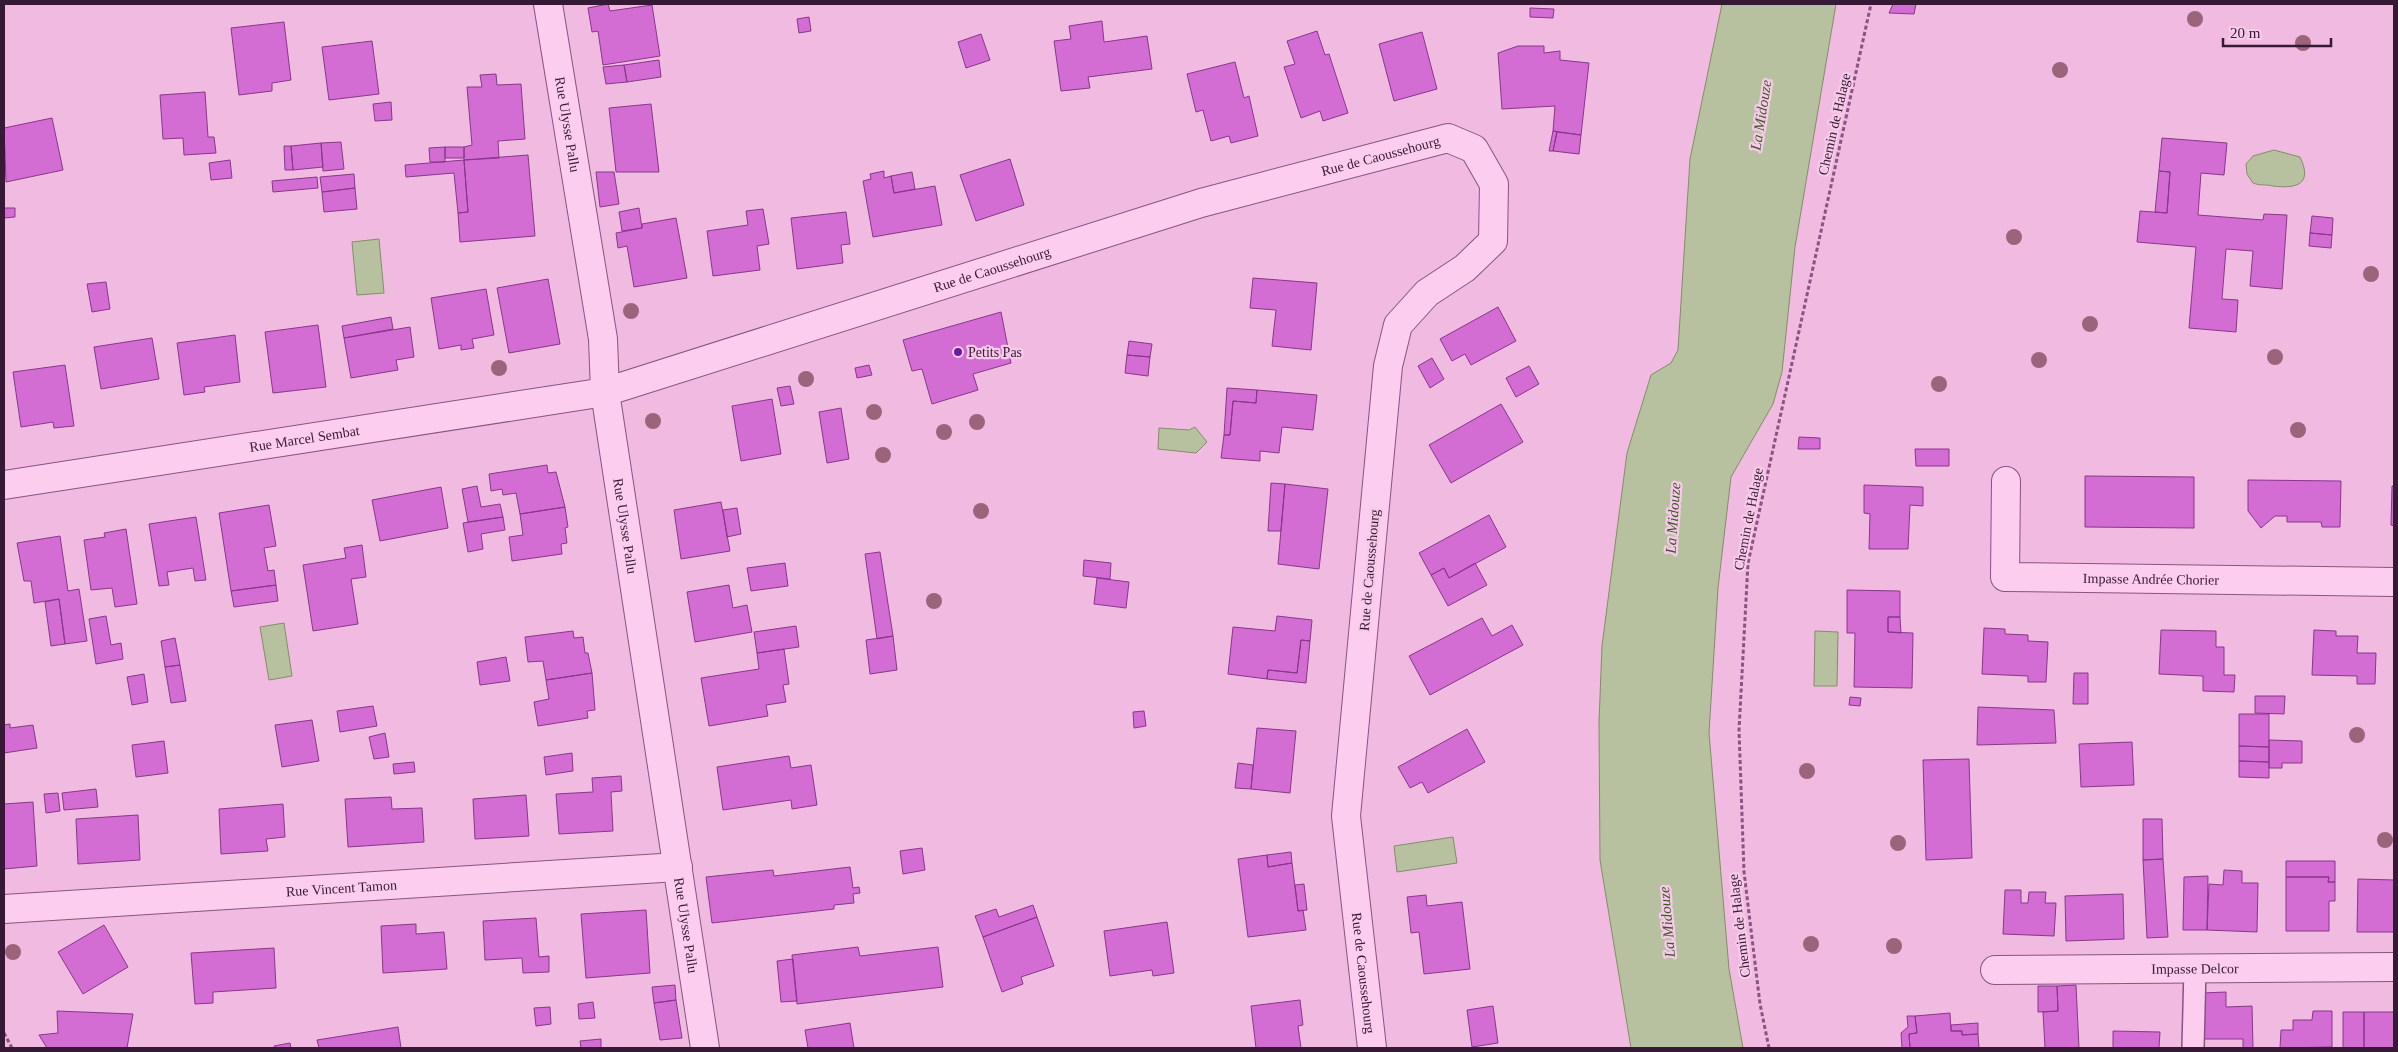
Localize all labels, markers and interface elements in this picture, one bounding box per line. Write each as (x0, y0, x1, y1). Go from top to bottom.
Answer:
scale bar (2223, 15, 2330, 47)
text: 20 m (2230, 25, 2261, 41)
street label: Chemin de Halage (1815, 72, 1854, 177)
street label: Rue Ulysse Pallu (552, 76, 582, 173)
water label: La Midouze (1747, 78, 1775, 152)
street label: Rue de Caoussehourg (1320, 133, 1441, 179)
street label: Rue de Caoussehourg (932, 244, 1052, 295)
place label: Petits Pas (968, 345, 1022, 360)
marker: Petits Pas (952, 346, 964, 358)
street label: Rue Marcel Sembat (248, 423, 361, 455)
street label: Chemin de Halage (1731, 467, 1766, 572)
street label: Rue Ulysse Pallu (610, 477, 640, 575)
water label: La Midouze (1662, 482, 1683, 555)
street label: Rue de Caoussehourg (1357, 509, 1382, 631)
street label: Impasse Andrée Chorier (2083, 571, 2219, 588)
street label: Chemin de Halage (1726, 873, 1753, 979)
street label: Rue Ulysse Pallu (671, 877, 700, 974)
street label: Rue Vincent Tamon (285, 878, 397, 899)
water label: La Midouze (1656, 885, 1678, 959)
street label: Rue de Caoussehourg (1349, 912, 1377, 1034)
street label: Impasse Delcor (2151, 961, 2239, 977)

